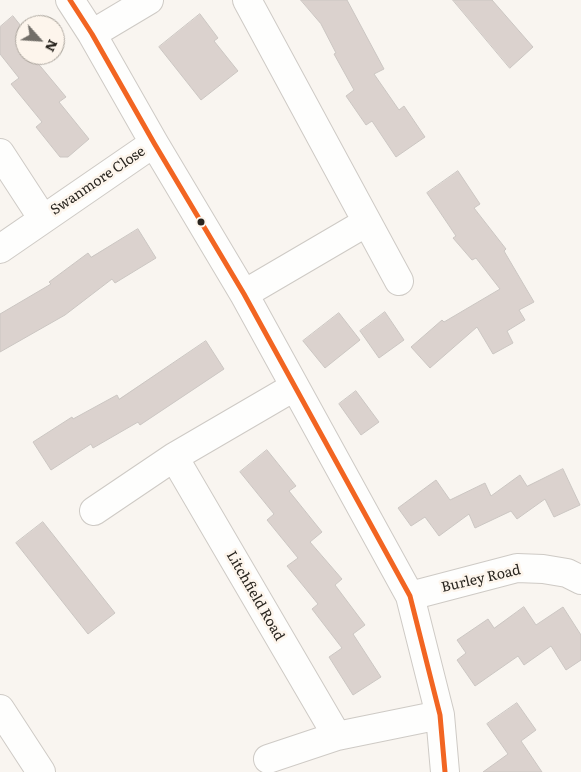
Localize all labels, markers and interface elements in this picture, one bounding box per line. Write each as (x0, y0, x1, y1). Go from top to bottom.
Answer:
north arrow (15, 15, 65, 65)
text: N (41, 36, 64, 56)
street label: Swanmore Close (47, 143, 149, 219)
unlabelled marker (196, 217, 206, 227)
street label: Litchfield Road (223, 548, 287, 644)
street label: Burley Road (440, 562, 522, 596)

